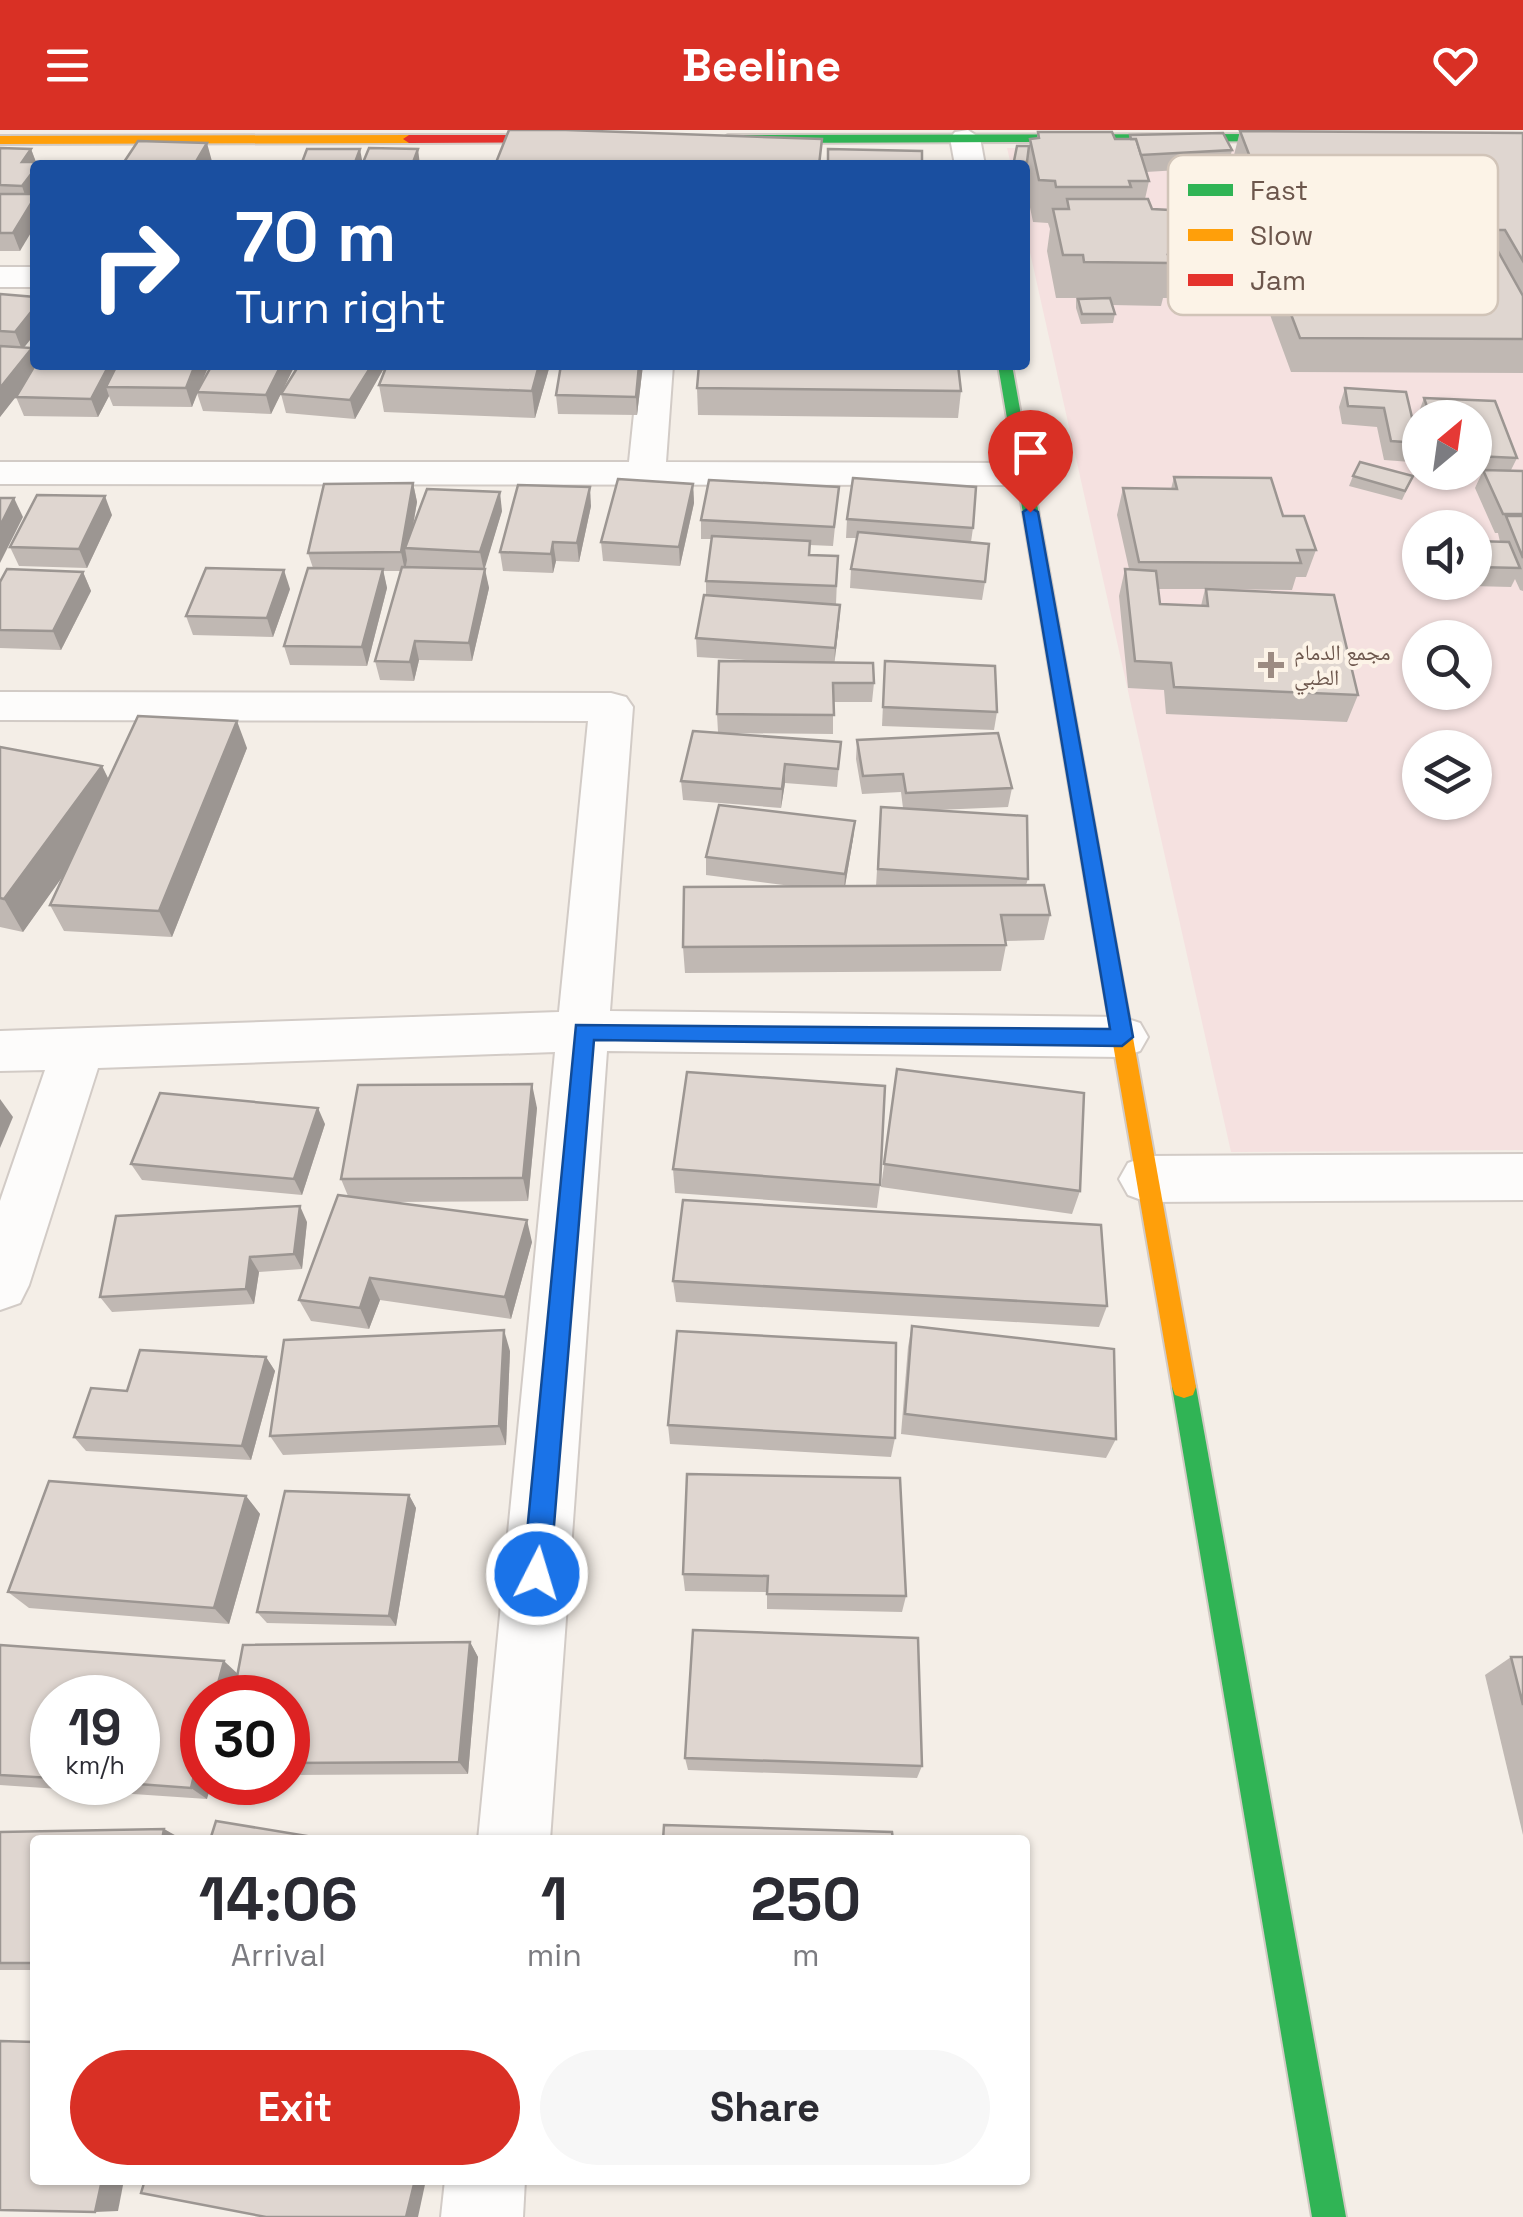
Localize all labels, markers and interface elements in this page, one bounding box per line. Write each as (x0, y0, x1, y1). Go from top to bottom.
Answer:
text: Beeline (682, 37, 841, 94)
icon: menu (40, 38, 95, 93)
icon: heart (1428, 38, 1483, 93)
legend (1168, 155, 1498, 315)
text: Fast (1250, 172, 1308, 208)
text: 70 m (235, 192, 396, 281)
icon: right (70, 200, 200, 330)
text: Slow (1250, 217, 1313, 253)
text: Jam (1250, 262, 1306, 298)
text: Turn right (235, 279, 446, 336)
north arrow (1402, 400, 1492, 490)
map controls (1402, 400, 1492, 820)
pin (988, 410, 1073, 513)
icon: arrive (1003, 425, 1058, 480)
button: sound (1402, 510, 1492, 600)
button: search (1402, 620, 1492, 710)
place label: مجمع الدمام الطبي (1294, 638, 1391, 695)
marker: مجمع الدمام الطبي (1258, 652, 1284, 678)
button: layers (1402, 730, 1492, 820)
position arrow (485, 1522, 589, 1626)
speed limit sign: 30 (180, 1675, 310, 1805)
text: 19 (68, 1696, 122, 1760)
text: km/h (65, 1749, 125, 1781)
text: 14:06 (199, 1861, 358, 1938)
text: 1 (541, 1861, 568, 1938)
text: 250 (751, 1861, 861, 1938)
text: Arrival (231, 1935, 326, 1975)
text: min (527, 1935, 582, 1975)
text: m (792, 1935, 820, 1975)
button: Exit (70, 2050, 520, 2165)
button: Share (540, 2050, 990, 2165)

